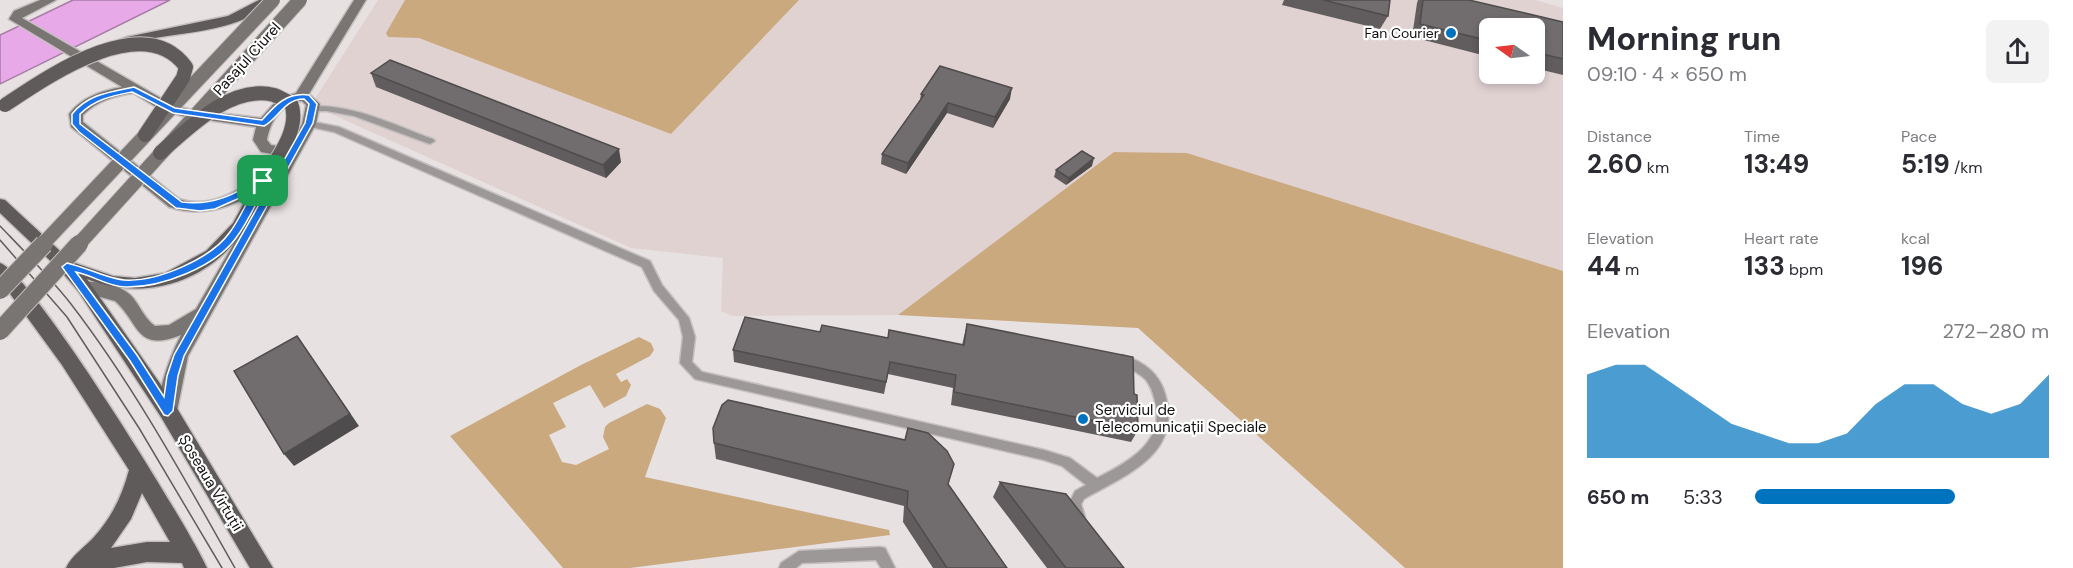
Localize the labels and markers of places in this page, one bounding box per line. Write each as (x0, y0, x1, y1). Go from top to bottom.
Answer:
place label: Fan Courier (1365, 24, 1439, 42)
marker: Fan Courier (1444, 26, 1458, 40)
pin (237, 155, 288, 206)
place label: Serviciul de Telecomunicații Speciale (1095, 400, 1267, 437)
marker: Serviciul de Telecomunicații Speciale (1076, 412, 1090, 426)

